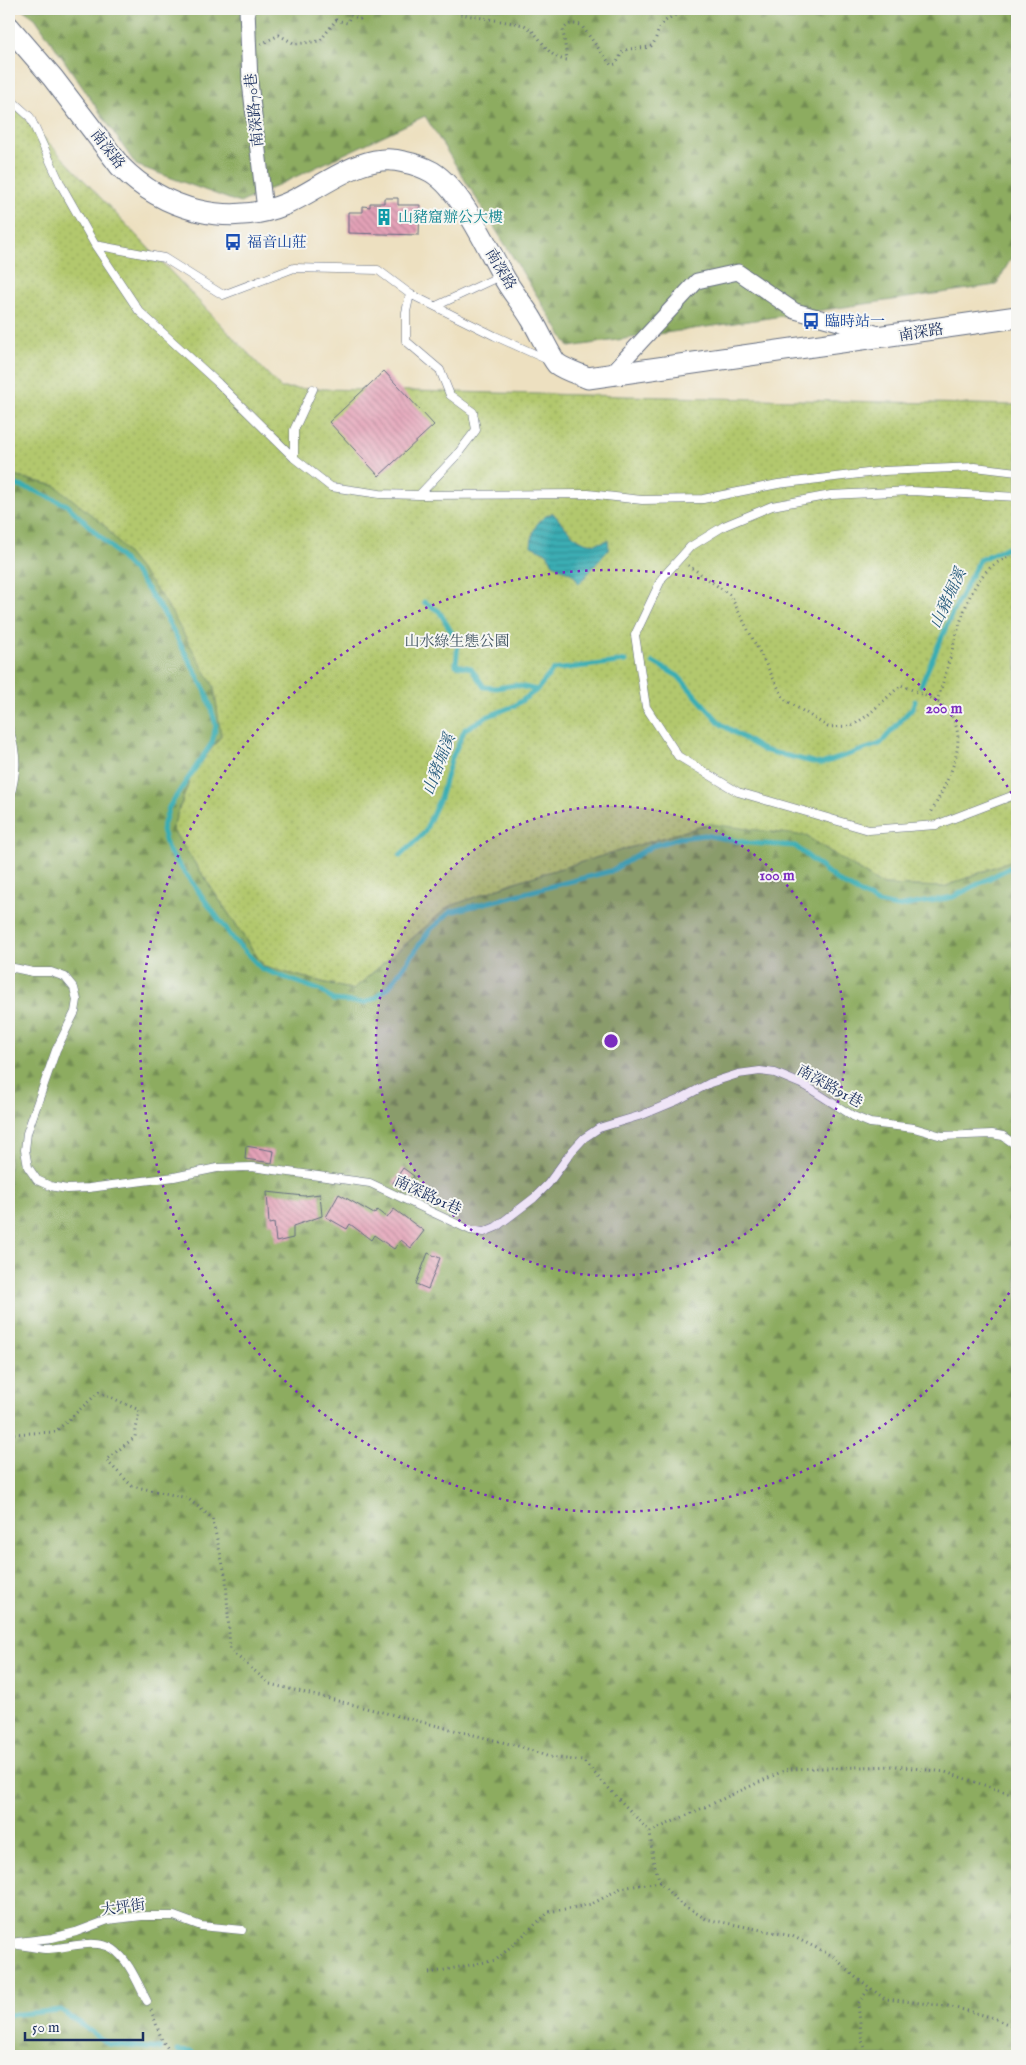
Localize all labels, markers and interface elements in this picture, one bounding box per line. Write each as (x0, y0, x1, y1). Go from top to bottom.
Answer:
street label: 南深路70巷 (241, 72, 268, 148)
street label: 南深路 (86, 126, 129, 173)
building icon: 山豬窟辦公大樓 (374, 207, 394, 227)
place label: 山豬窟辦公大樓 (398, 208, 503, 227)
bus stop icon: 福音山莊 (223, 232, 243, 252)
place label: 福音山莊 (247, 233, 307, 252)
street label: 南深路 (481, 245, 520, 293)
bus stop icon: 臨時站一 (801, 311, 821, 331)
place label: 臨時站一 (825, 312, 885, 331)
street label: 南深路 (897, 320, 945, 345)
water label: 山豬堀溪 (926, 564, 972, 632)
park label: 山水綠生態公園 (404, 632, 510, 651)
text: 200 m (926, 699, 963, 718)
water label: 山豬堀溪 (419, 729, 461, 798)
text: 100 m (759, 866, 795, 885)
centre of rings (602, 1032, 620, 1050)
street label: 南深路91巷 (794, 1061, 866, 1112)
street label: 南深路91巷 (391, 1172, 464, 1219)
street label: 大坪街 (99, 1895, 147, 1920)
scale bar (25, 2010, 142, 2042)
text: 50 m (32, 2018, 60, 2037)

